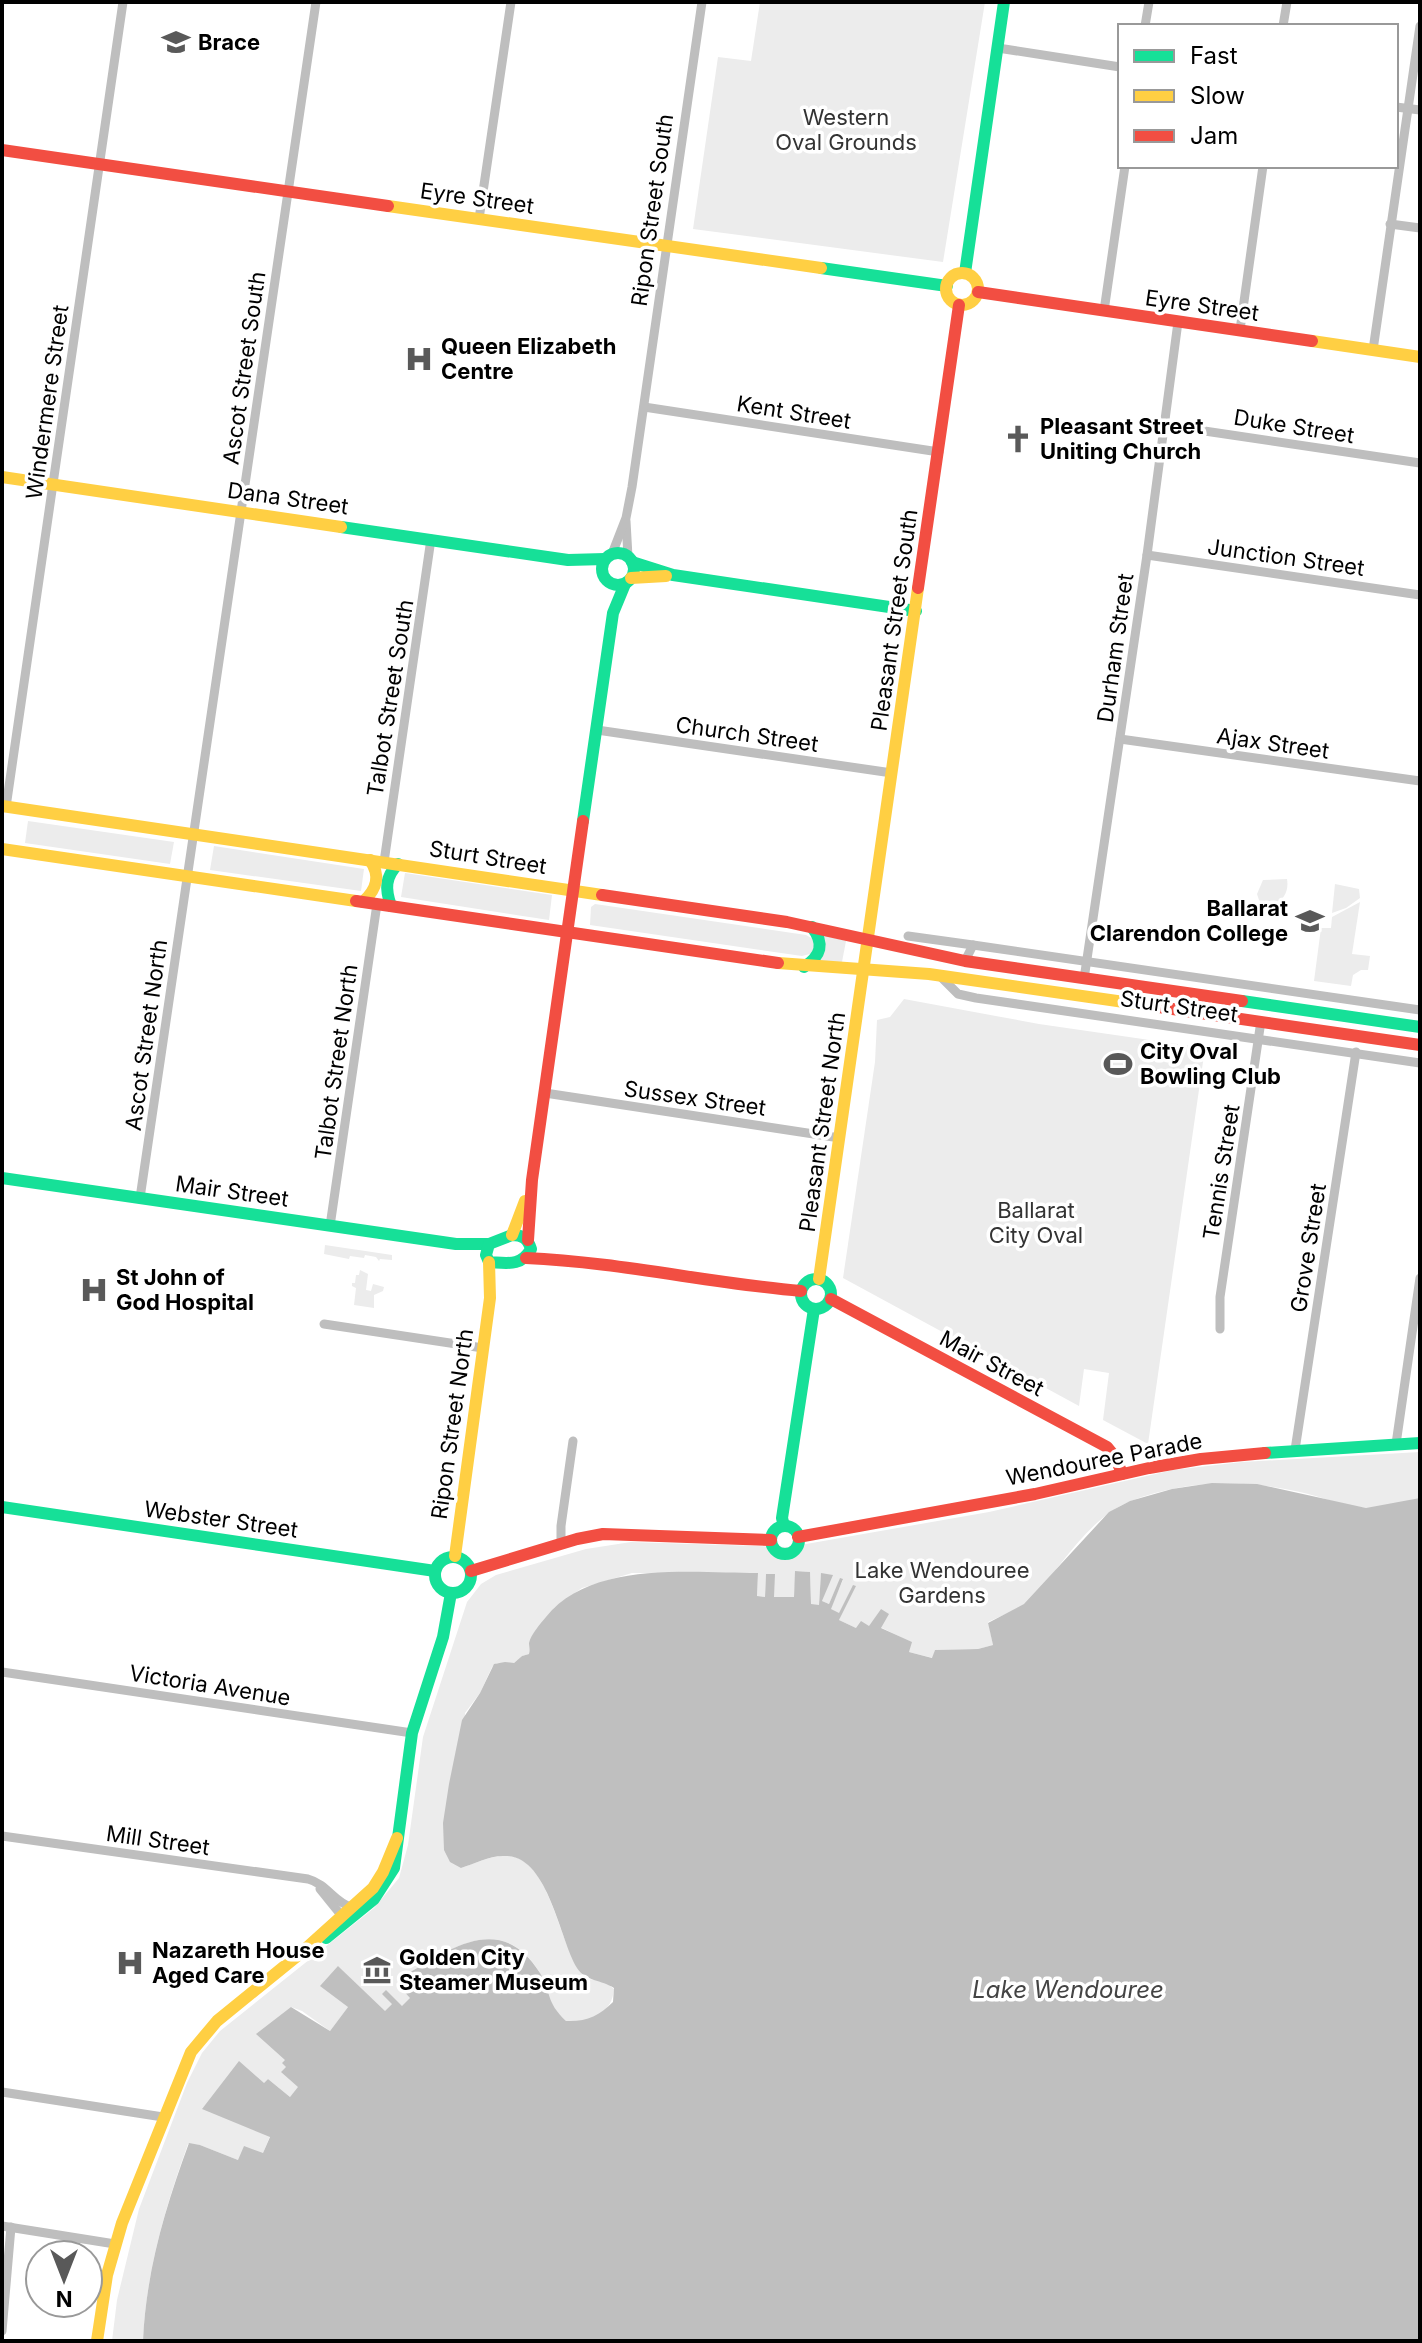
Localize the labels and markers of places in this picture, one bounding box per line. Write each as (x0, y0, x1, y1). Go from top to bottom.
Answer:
school or university icon: Brace (161, 27, 191, 57)
place label: Brace (198, 29, 260, 55)
place label: Queen Elizabeth Centre (441, 333, 616, 384)
hospital icon: Queen Elizabeth Centre (404, 344, 434, 374)
place label: Pleasant Street Uniting Church (1040, 413, 1204, 464)
church icon: Pleasant Street Uniting Church (1003, 424, 1033, 454)
place label: Ballarat Clarendon College (1090, 895, 1288, 946)
school or university icon: Ballarat Clarendon College (1295, 906, 1325, 936)
place label: City Oval Bowling Club (1140, 1038, 1281, 1089)
sports icon: City Oval Bowling Club (1103, 1049, 1133, 1079)
place label: St John of God Hospital (116, 1264, 254, 1315)
hospital icon: St John of God Hospital (79, 1275, 109, 1305)
place label: Nazareth House Aged Care (152, 1937, 325, 1988)
place label: Golden City Steamer Museum (399, 1944, 588, 1995)
hospital icon: Nazareth House Aged Care (115, 1948, 145, 1978)
museum icon: Golden City Steamer Museum (362, 1955, 392, 1985)

